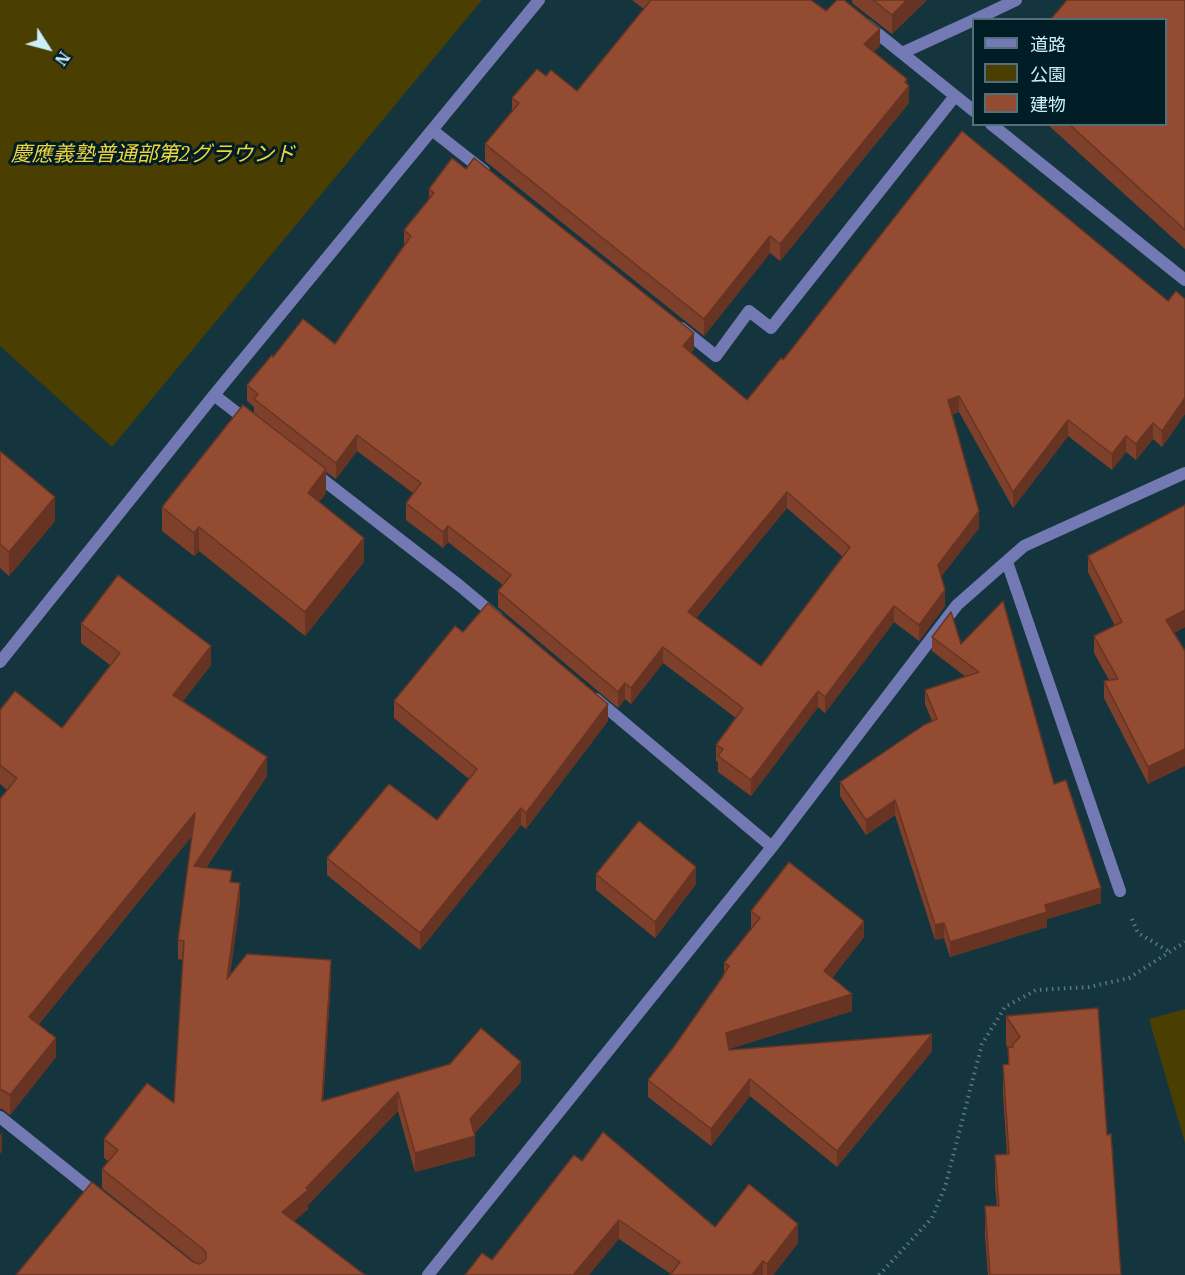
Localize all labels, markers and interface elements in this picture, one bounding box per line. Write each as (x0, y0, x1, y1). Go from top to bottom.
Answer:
north arrow (18, 18, 78, 78)
legend (972, 18, 1167, 126)
text: 道路 (1030, 33, 1066, 56)
text: N (51, 48, 74, 70)
text: 公園 (1030, 63, 1066, 86)
text: 建物 (1030, 93, 1066, 116)
park label: 慶應義塾普通部第2グラウンド (11, 142, 295, 168)

